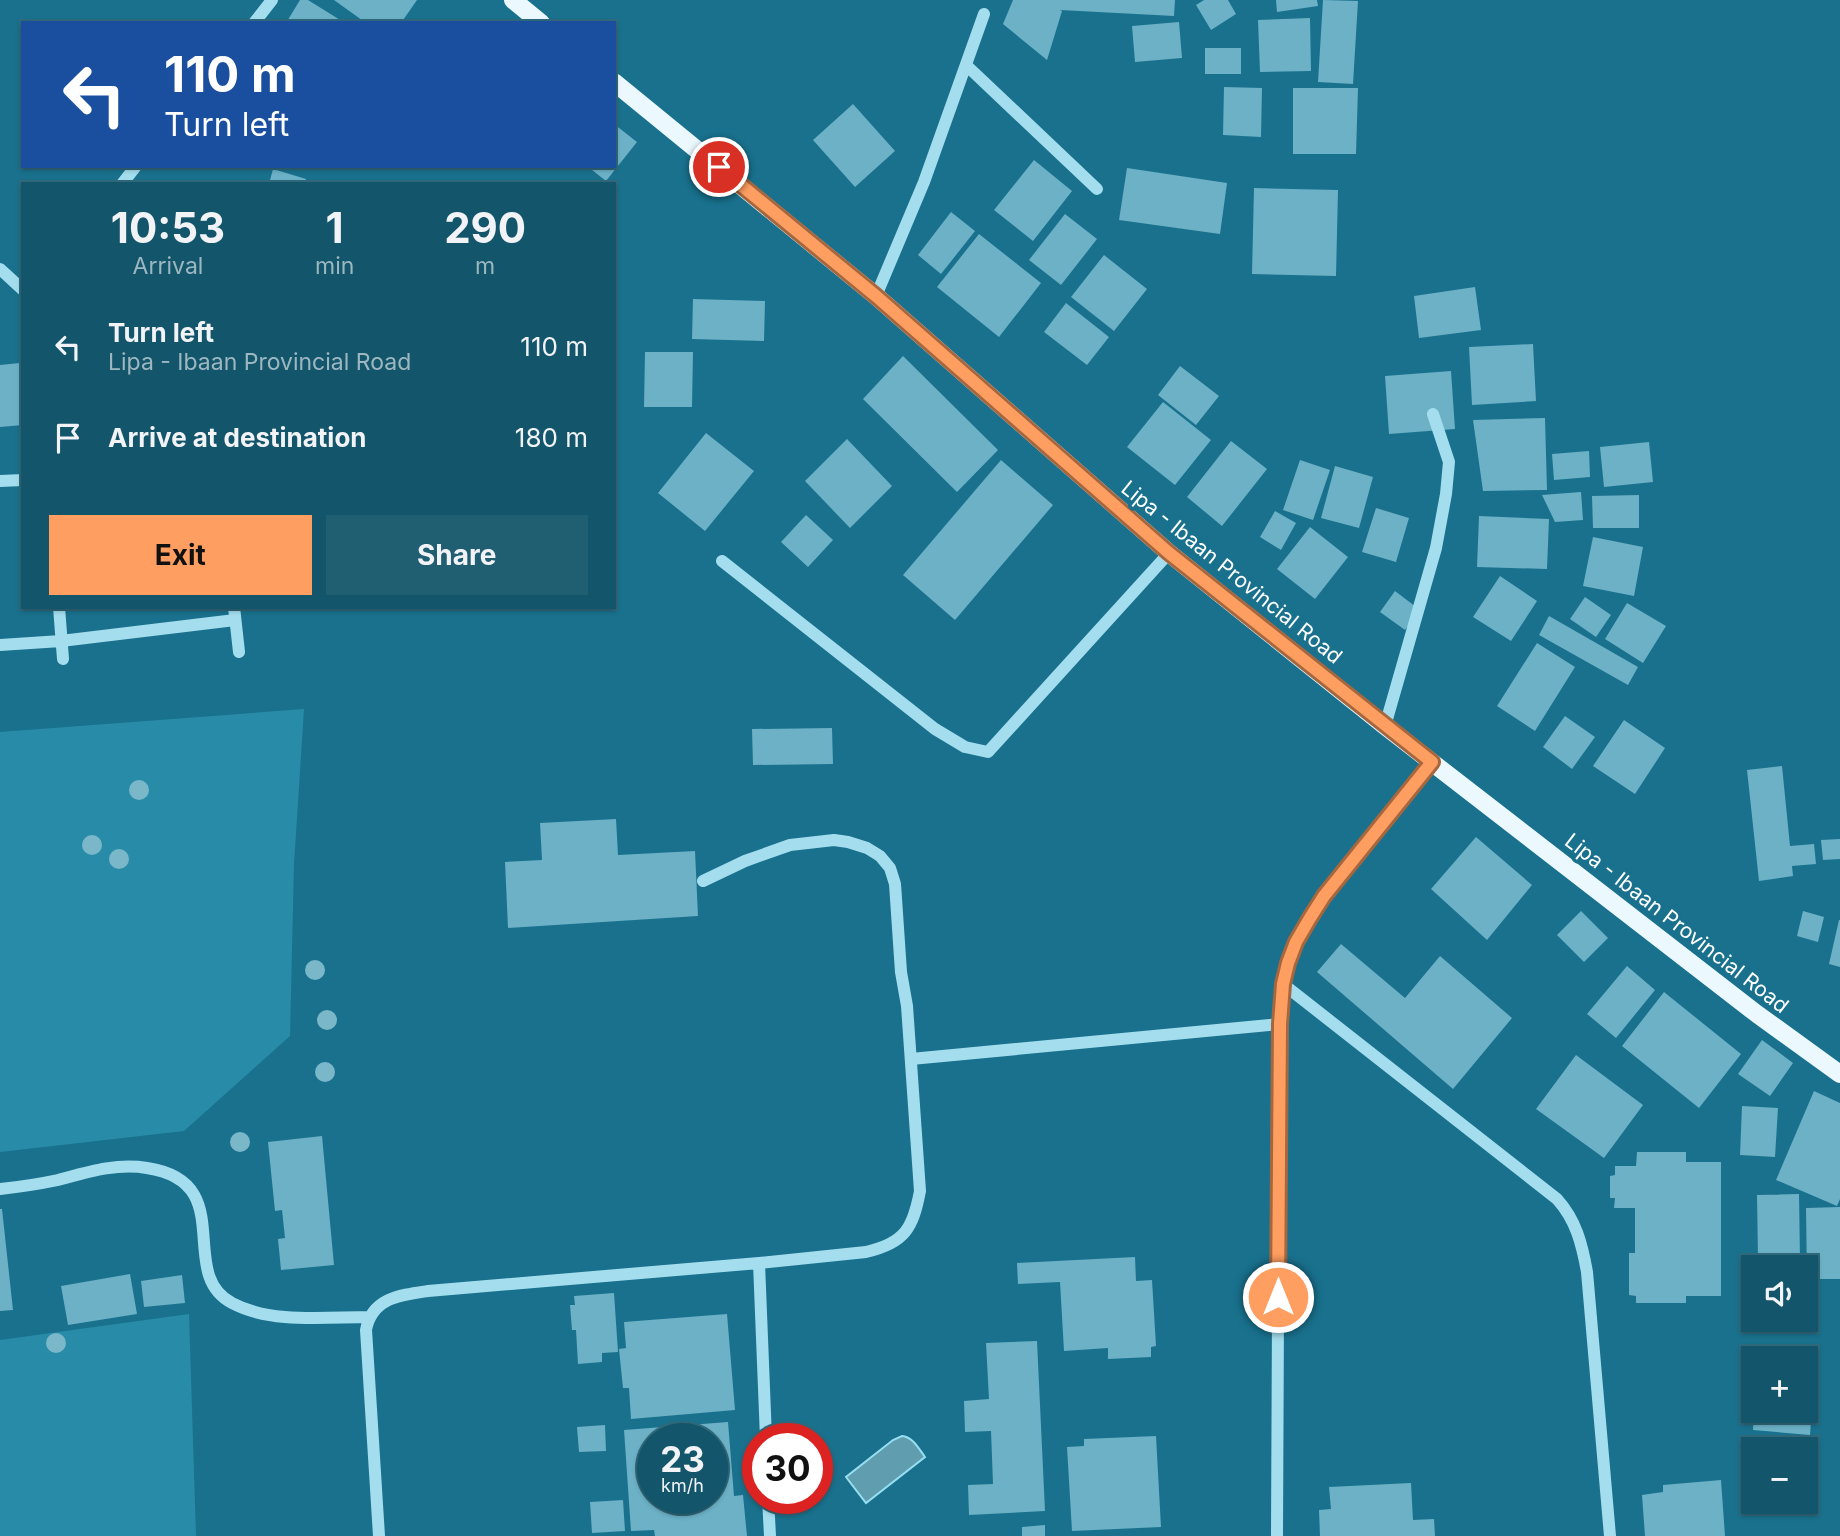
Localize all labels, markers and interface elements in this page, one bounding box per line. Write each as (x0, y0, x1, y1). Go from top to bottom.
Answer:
text: 110 m (164, 45, 296, 104)
icon: left (49, 49, 140, 140)
text: Turn left (164, 105, 289, 144)
pin (689, 137, 749, 197)
icon: arrive (700, 148, 738, 186)
text: 10:53 (111, 202, 225, 253)
text: 1 (326, 202, 344, 253)
text: 290 (444, 202, 526, 253)
text: Arrival (133, 252, 203, 280)
text: min (315, 252, 354, 280)
text: m (475, 252, 495, 280)
text: Turn left (108, 317, 214, 348)
icon: left (49, 328, 87, 366)
text: 110 m (520, 331, 588, 362)
text: Lipa - Ibaan Provincial Road (108, 348, 411, 376)
icon: arrive (49, 419, 87, 457)
text: Arrive at destination (108, 422, 367, 453)
text: 180 m (515, 422, 588, 453)
street label: Lipa - Ibaan Provincial Road (1117, 475, 1347, 669)
button: Exit (49, 515, 312, 595)
button: Share (326, 515, 588, 595)
street label: Lipa - Ibaan Provincial Road (1560, 828, 1794, 1018)
map controls (1741, 1255, 1818, 1514)
button: sound (1741, 1255, 1818, 1332)
position arrow (1241, 1260, 1315, 1334)
button: + (1741, 1346, 1818, 1423)
speed limit sign: 30 (742, 1423, 833, 1514)
button: − (1741, 1437, 1818, 1514)
text: 23 (660, 1438, 705, 1480)
text: km/h (661, 1475, 704, 1496)

